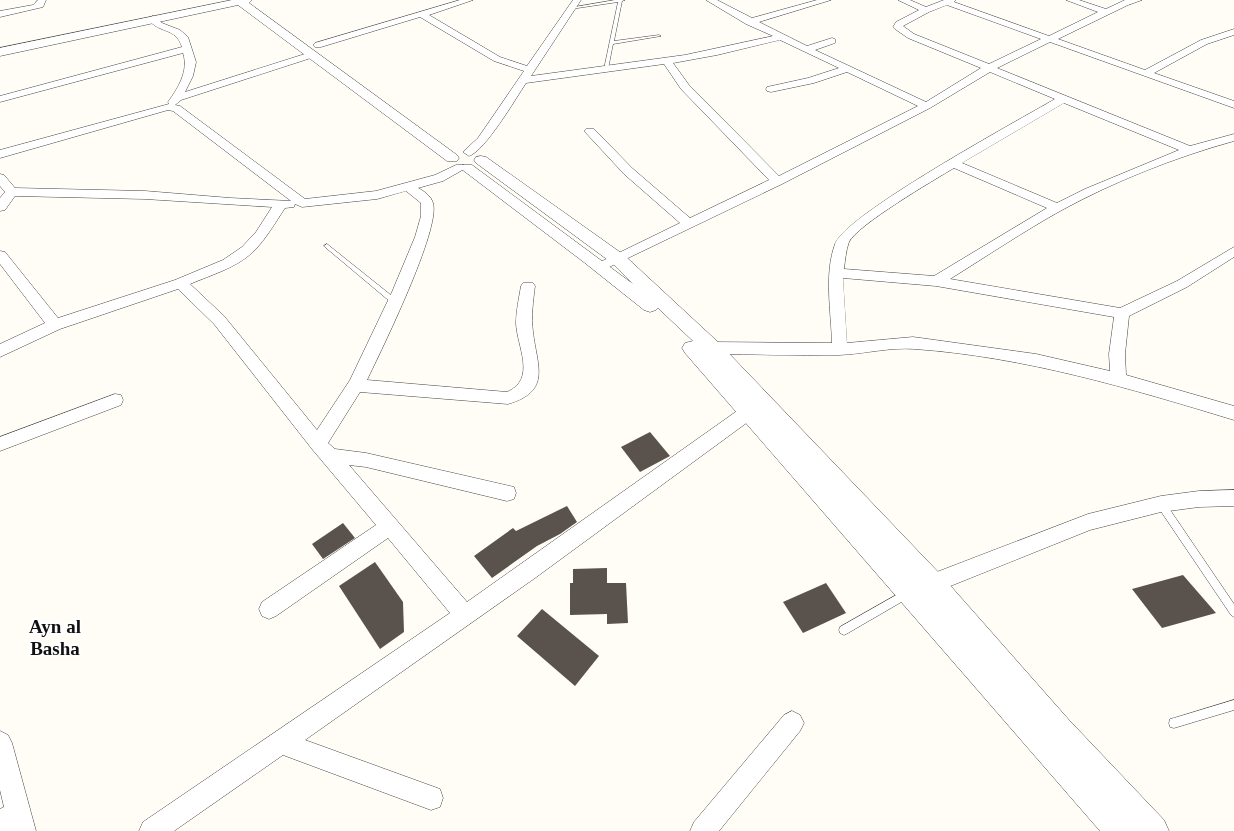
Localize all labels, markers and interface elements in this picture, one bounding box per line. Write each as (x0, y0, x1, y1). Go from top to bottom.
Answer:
district label: Ayn al Basha (29, 616, 81, 659)

